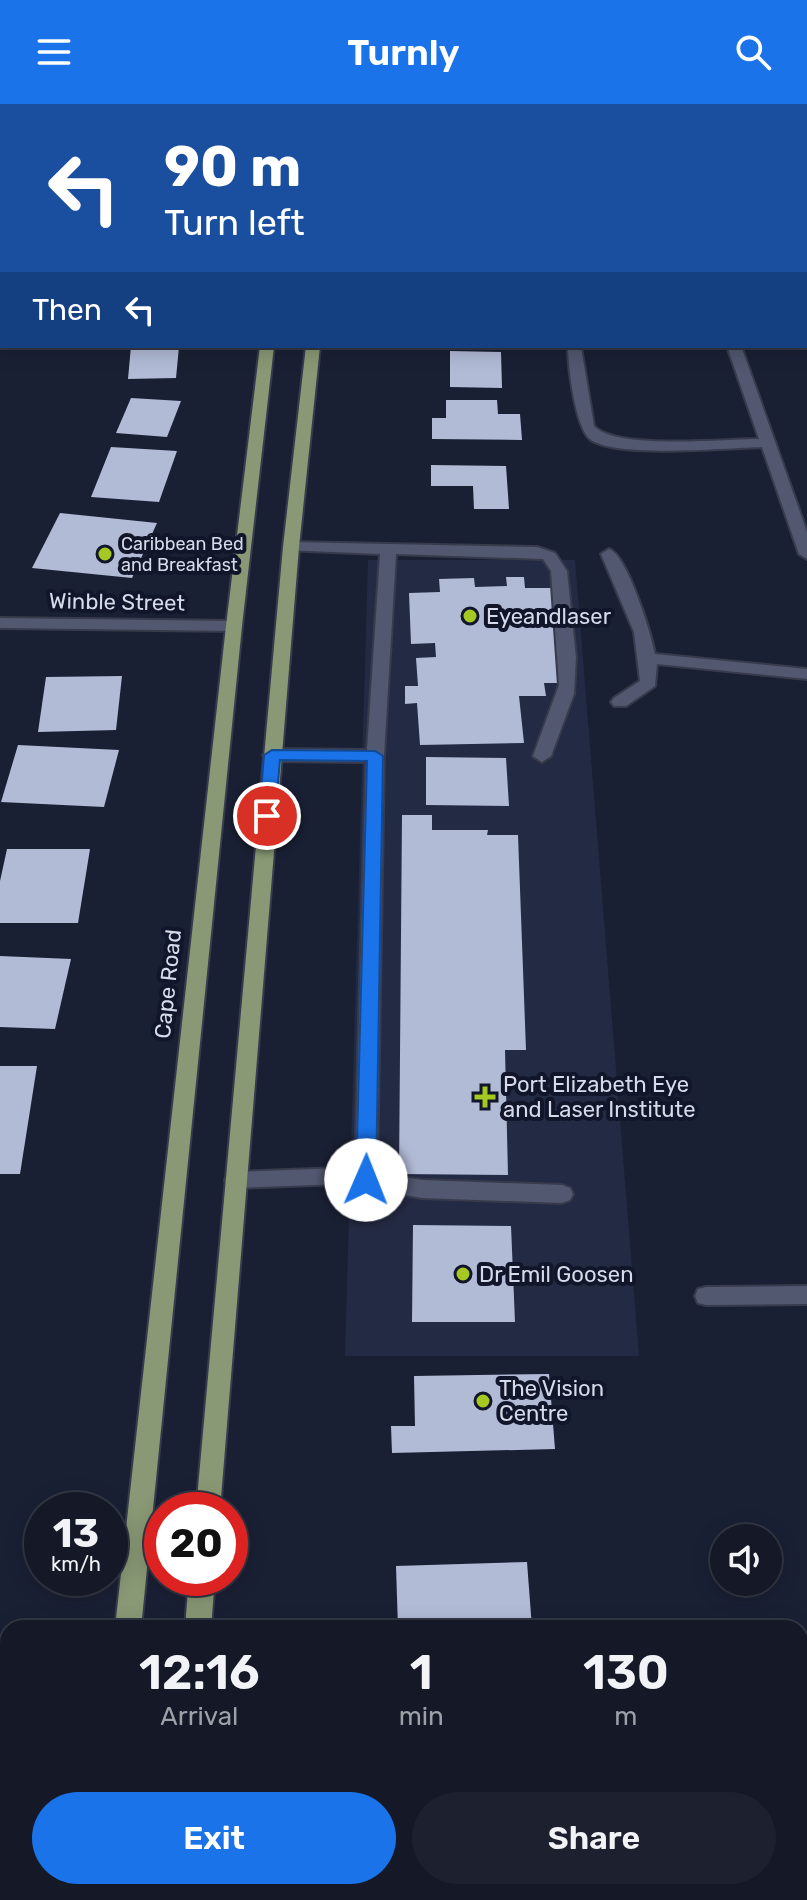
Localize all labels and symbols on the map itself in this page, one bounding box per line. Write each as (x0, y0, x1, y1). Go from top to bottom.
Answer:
place label: Caribbean Bed and Breakfast (121, 533, 244, 576)
marker: Caribbean Bed and Breakfast (96, 545, 114, 563)
street label: Winble Street (49, 587, 186, 617)
place label: Eyeandlaser (486, 603, 612, 630)
marker: Eyeandlaser (461, 607, 479, 625)
pin (233, 782, 301, 850)
street label: Cape Road (149, 928, 187, 1040)
place label: Port Elizabeth Eye and Laser Institute (503, 1071, 696, 1123)
marker: Port Elizabeth Eye and Laser Institute (474, 1086, 496, 1108)
position arrow (324, 1138, 408, 1222)
place label: Dr Emil Goosen (479, 1261, 633, 1288)
marker: Dr Emil Goosen (454, 1265, 472, 1283)
place label: The Vision Centre (499, 1375, 604, 1427)
marker: The Vision Centre (474, 1392, 492, 1410)
speed limit sign: 20 (144, 1492, 248, 1596)

